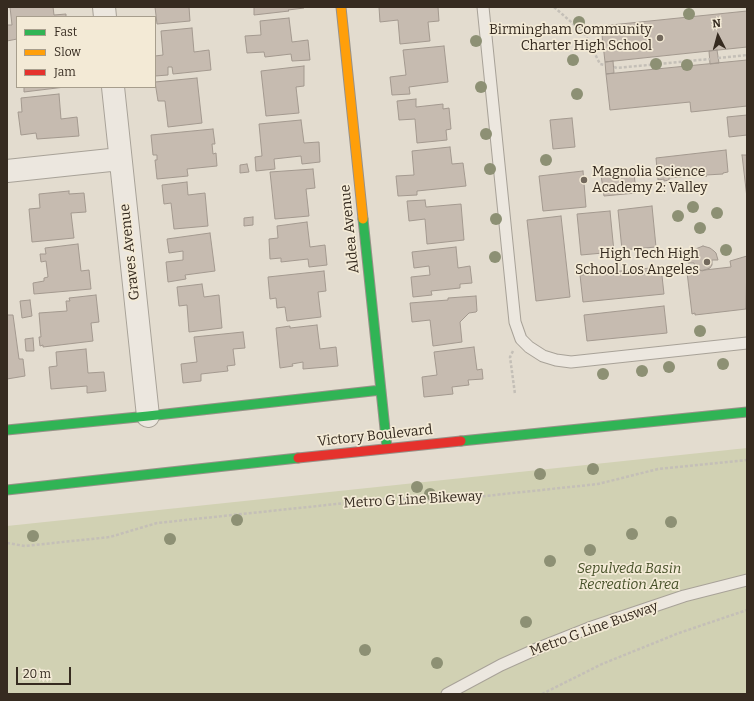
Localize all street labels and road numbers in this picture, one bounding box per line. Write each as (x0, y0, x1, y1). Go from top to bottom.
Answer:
street label: Aldea Avenue (337, 184, 363, 274)
street label: Graves Avenue (117, 203, 143, 301)
street label: Victory Boulevard (317, 422, 433, 450)
street label: Metro G Line Bikeway (343, 488, 483, 512)
street label: Metro G Line Busway (528, 598, 660, 660)

